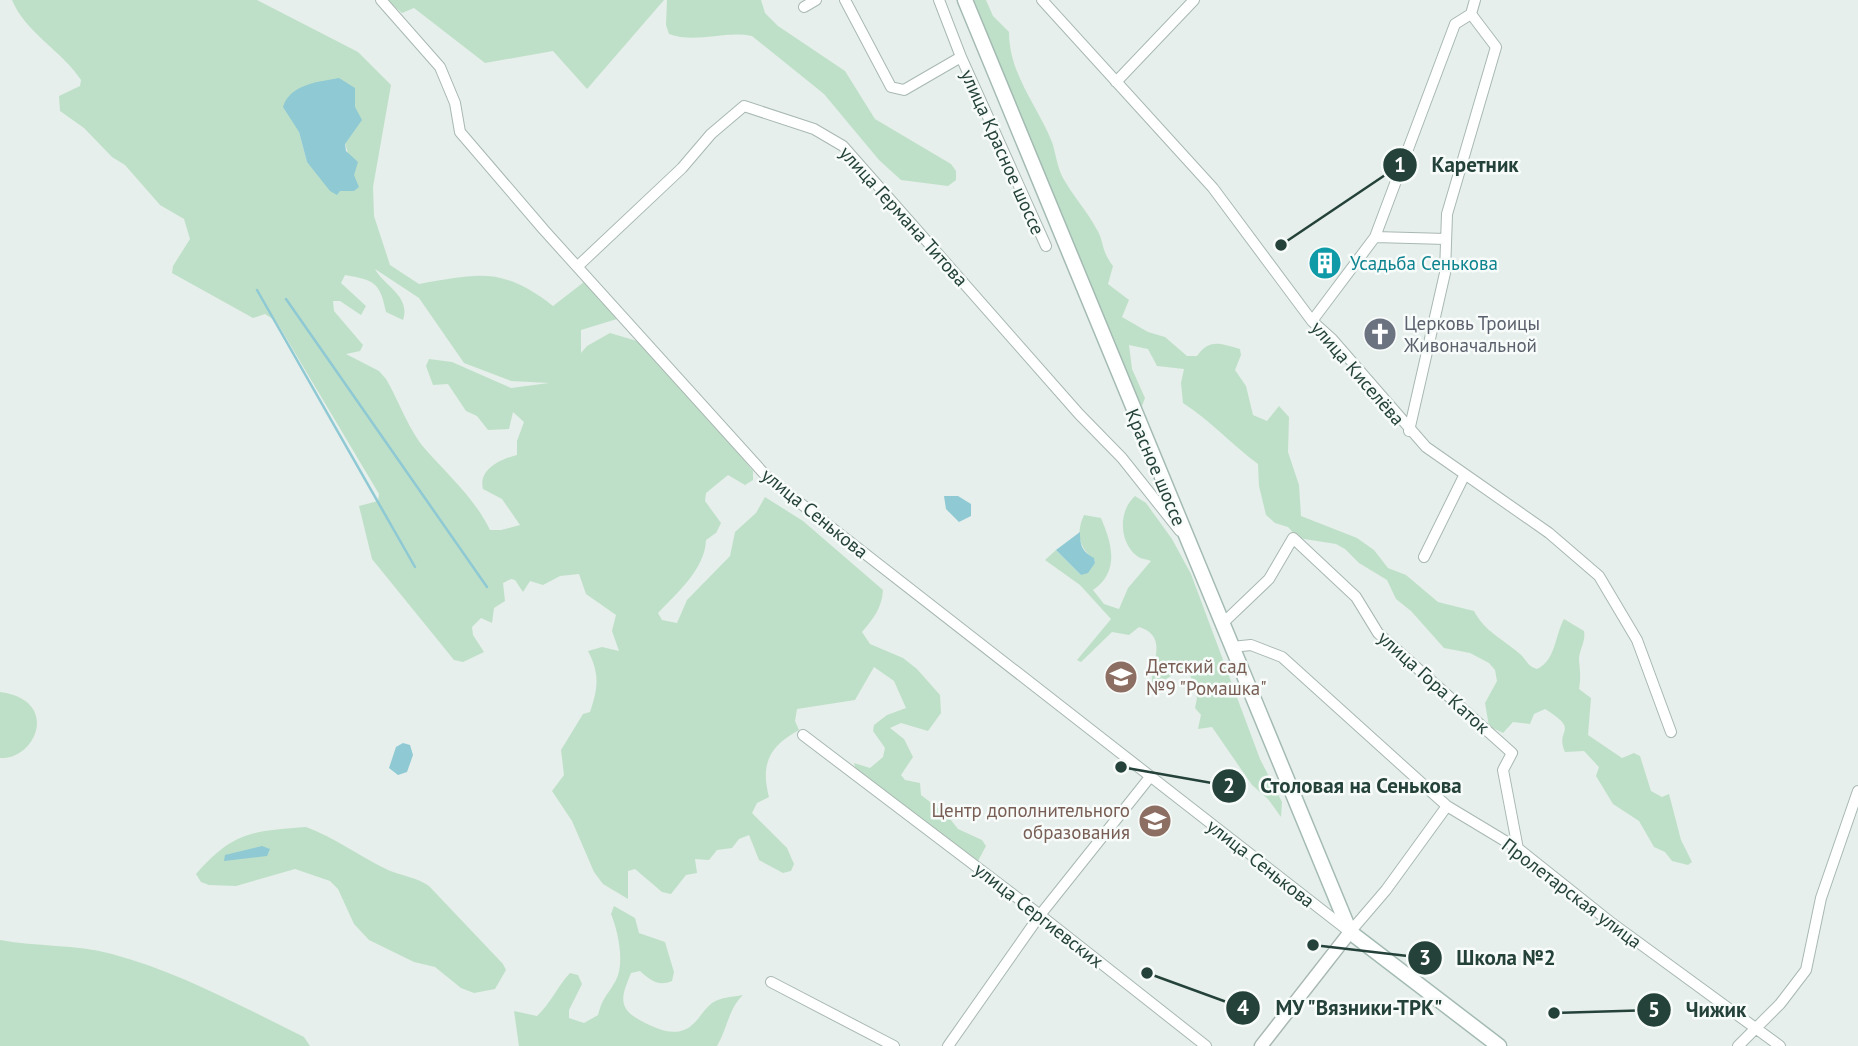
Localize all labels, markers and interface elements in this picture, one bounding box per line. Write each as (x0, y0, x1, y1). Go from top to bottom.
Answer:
street label: улица Красное шоссе (956, 66, 1050, 238)
street label: улица Германа Титова (835, 141, 973, 291)
callout: Каретник (1382, 144, 1532, 186)
text: 1 (1394, 151, 1406, 178)
text: Каретник (1431, 151, 1519, 178)
building icon: Усадьба Сенькова (1306, 244, 1344, 282)
place label: Усадьба Сенькова (1350, 251, 1498, 275)
place label: Церковь Троицы Живоначальной (1403, 311, 1540, 357)
church icon: Церковь Троицы Живоначальной (1361, 315, 1399, 353)
street label: улица Киселёва (1306, 316, 1410, 430)
street label: Красное шоссе (1121, 405, 1191, 529)
street label: улица Сенькова (757, 463, 873, 563)
street label: улица Гора Каток (1373, 625, 1495, 739)
place label: Детский сад №9 "Ромашка" (1146, 654, 1267, 700)
school or university icon: Детский сад №9 "Ромашка" (1102, 658, 1140, 696)
callout: Столовая на Сенькова (1212, 765, 1476, 807)
text: 2 (1223, 772, 1235, 799)
text: Столовая на Сенькова (1260, 772, 1462, 799)
place label: Центр дополнительного образования (931, 798, 1130, 844)
school or university icon: Центр дополнительного образования (1136, 802, 1174, 840)
street label: улица Сенькова (1202, 813, 1320, 913)
street label: Пролетарская улица (1497, 833, 1647, 953)
street label: улица Сергиевских (969, 857, 1109, 973)
callout: Школа №2 (1408, 937, 1570, 979)
text: 3 (1419, 944, 1431, 971)
text: Школа №2 (1456, 944, 1556, 971)
callout: МУ "Вязники-ТРК" (1225, 987, 1458, 1029)
callout: Чижик (1637, 989, 1760, 1031)
text: 4 (1237, 994, 1249, 1021)
text: МУ "Вязники-ТРК" (1276, 994, 1442, 1021)
text: 5 (1648, 996, 1660, 1023)
text: Чижик (1686, 996, 1747, 1023)

